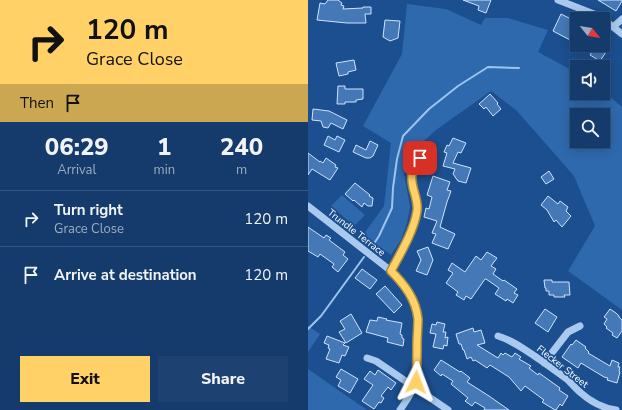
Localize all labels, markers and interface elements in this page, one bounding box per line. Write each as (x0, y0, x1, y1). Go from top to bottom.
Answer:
text: 120 m (86, 11, 169, 49)
north arrow (570, 12, 610, 52)
map controls (570, 12, 610, 148)
icon: right (20, 16, 72, 68)
text: Grace Close (86, 47, 183, 71)
button: sound (570, 60, 610, 100)
icon: arrive (62, 92, 84, 114)
text: Then (20, 93, 54, 113)
button: search (570, 108, 610, 148)
text: 06:29 (45, 131, 109, 163)
text: 1 (157, 131, 172, 163)
text: 240 (220, 131, 263, 163)
pin (403, 141, 437, 175)
icon: arrive (409, 147, 431, 169)
text: Arrival (57, 161, 96, 179)
text: min (154, 161, 175, 179)
text: m (236, 161, 247, 179)
text: Turn right (54, 200, 123, 220)
street label: Trundle Terrace (325, 206, 388, 260)
icon: right (20, 208, 42, 230)
text: 120 m (244, 209, 288, 229)
text: Grace Close (54, 220, 124, 238)
icon: arrive (20, 264, 42, 286)
text: Arrive at destination (54, 265, 197, 285)
text: 120 m (244, 265, 288, 285)
street label: Flecker Street (534, 342, 592, 392)
button: Exit (20, 356, 150, 402)
button: Share (158, 356, 288, 402)
position arrow (395, 361, 437, 403)

